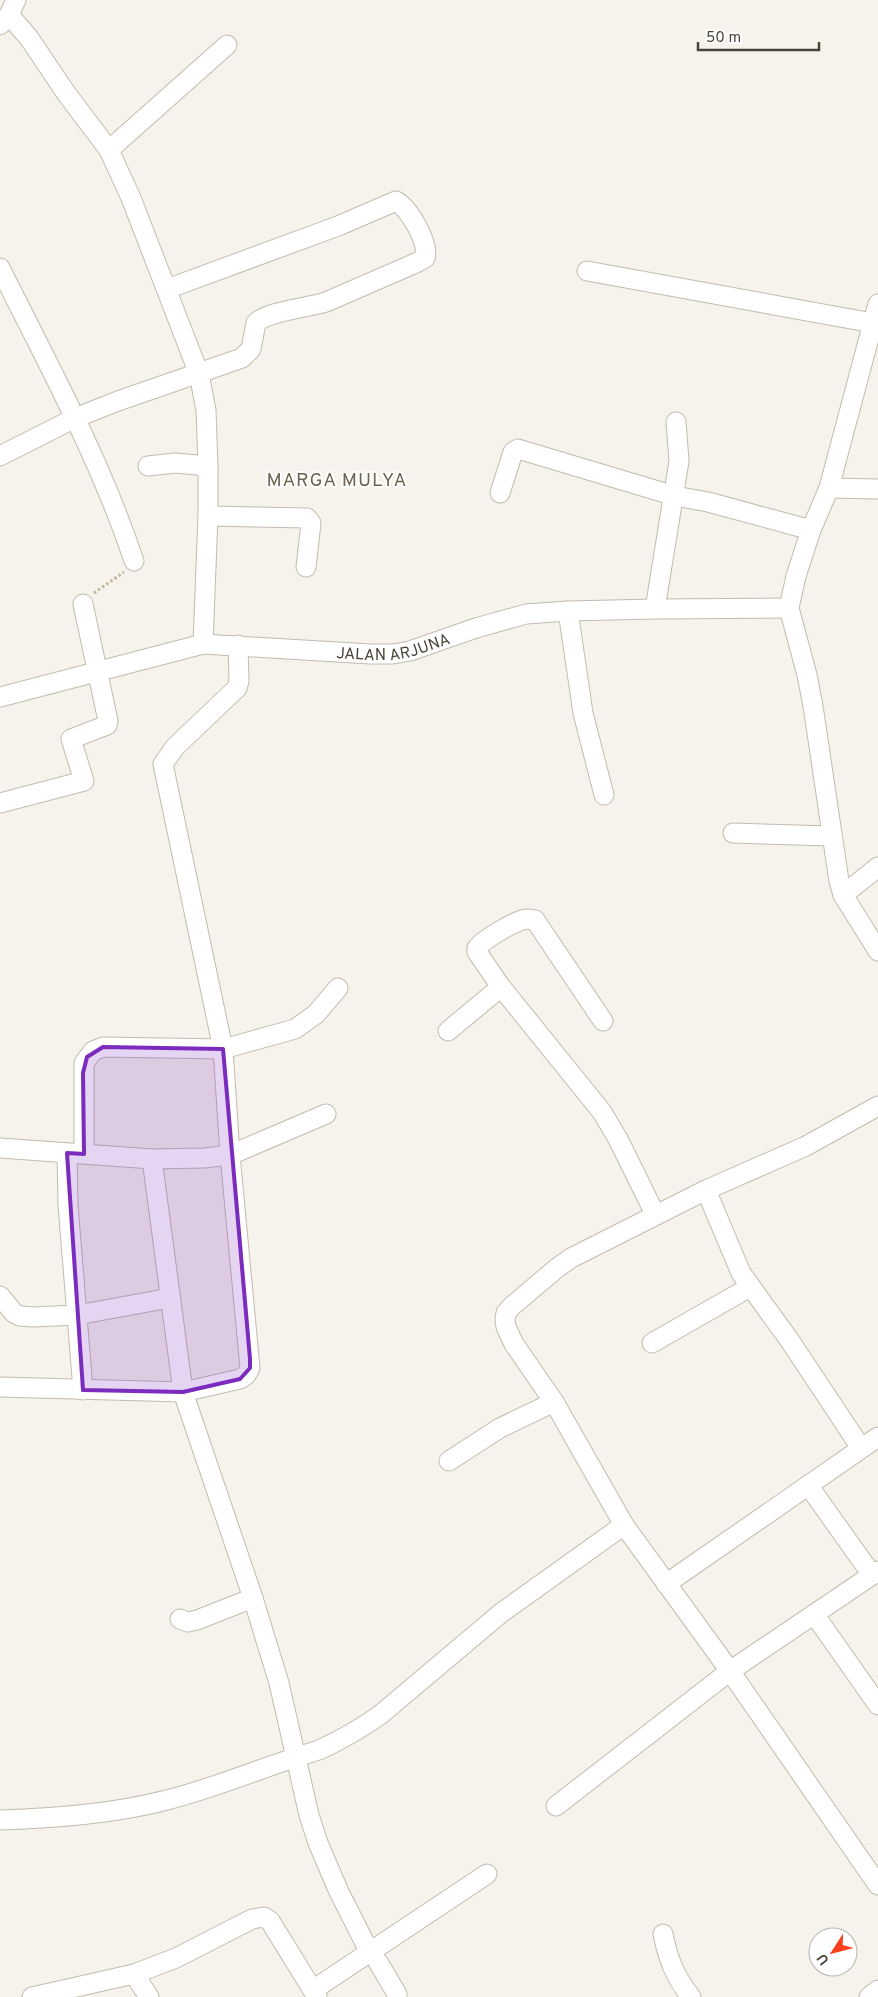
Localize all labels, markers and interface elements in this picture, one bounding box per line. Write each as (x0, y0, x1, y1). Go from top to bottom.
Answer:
scale bar (698, 20, 819, 52)
text: 50 m (706, 29, 741, 48)
district label: MARGA MULYA (267, 469, 407, 493)
street label: JALAN ARJUNA (336, 630, 453, 666)
north arrow (808, 1927, 858, 1977)
text: U (814, 1950, 834, 1968)

